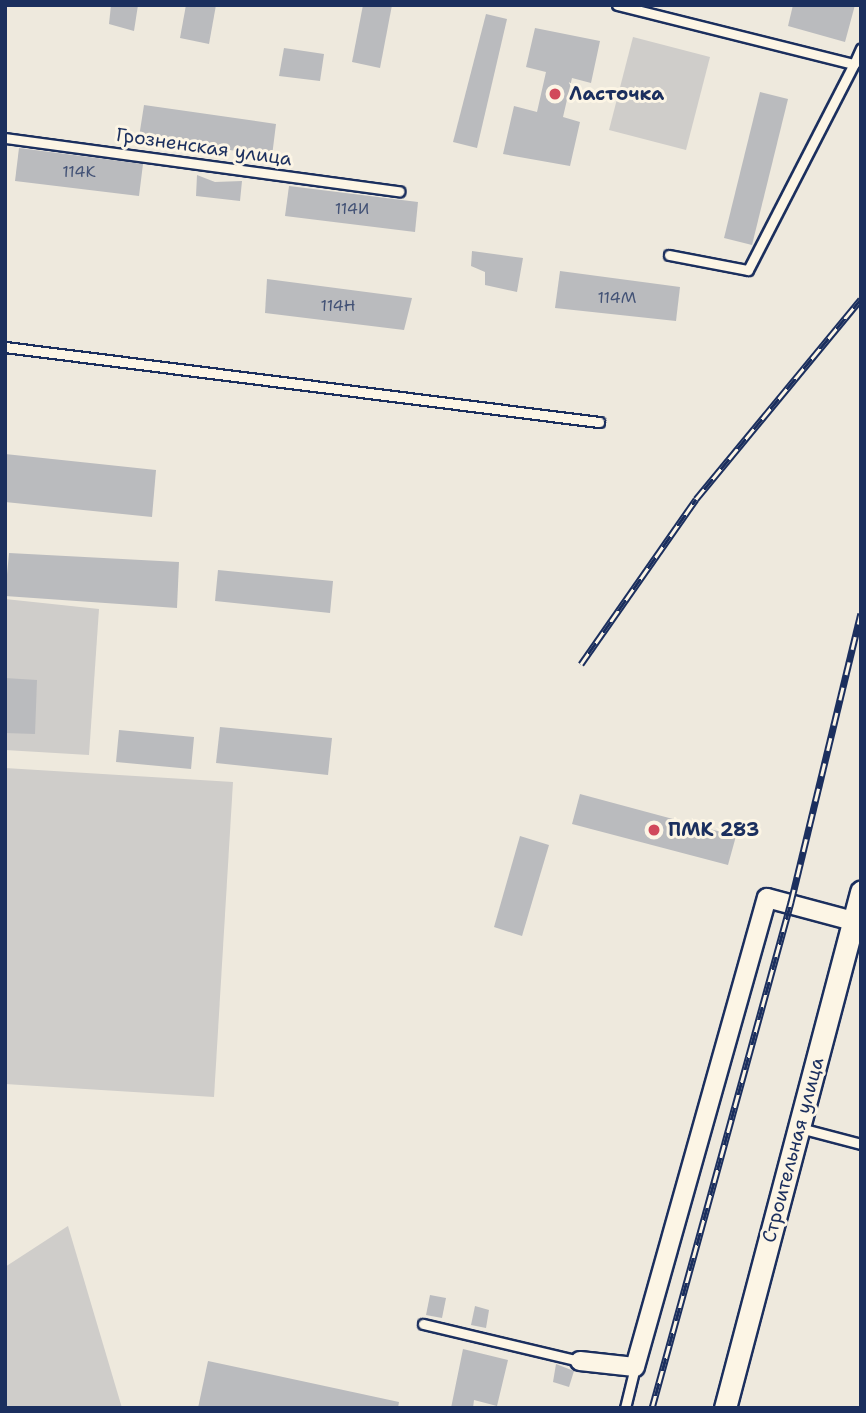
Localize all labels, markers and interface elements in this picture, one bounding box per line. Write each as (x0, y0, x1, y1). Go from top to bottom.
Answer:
place label: Ласточка (569, 83, 664, 105)
marker: Ласточка (547, 86, 563, 102)
street label: Грозненская улица (115, 123, 293, 171)
house number: 114К (62, 162, 96, 182)
house number: 114И (335, 199, 369, 219)
house number: 114М (597, 288, 637, 308)
house number: 114Н (320, 296, 356, 316)
place label: ПМК 283 (668, 819, 759, 841)
marker: ПМК 283 (646, 822, 662, 838)
street label: Строительная улица (757, 1055, 829, 1245)

